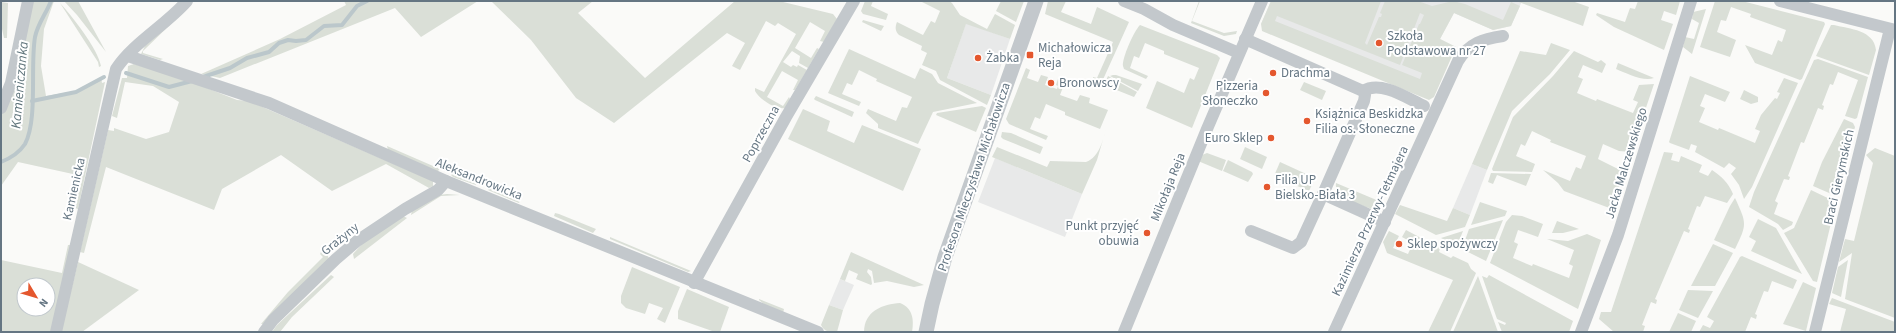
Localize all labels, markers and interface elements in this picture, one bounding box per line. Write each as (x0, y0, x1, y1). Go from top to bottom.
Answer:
place label: Szkoła Podstawowa nr 27 (1387, 27, 1486, 60)
marker: Szkoła Podstawowa nr 27 (1374, 38, 1384, 48)
place label: Michałowicza Reja (1038, 39, 1111, 72)
water label: Kamieniczanka (6, 40, 34, 129)
place label: Żabka (986, 49, 1019, 67)
marker: Michałowicza Reja (1025, 50, 1035, 60)
marker: Żabka (973, 53, 983, 63)
place label: Drachma (1281, 64, 1330, 82)
marker: Drachma (1268, 68, 1278, 78)
place label: Bronowscy (1059, 74, 1119, 92)
place label: Pizzeria Słoneczko (1202, 77, 1258, 110)
marker: Bronowscy (1046, 78, 1056, 88)
street label: Profesora Mieczysława Michałowicza (933, 80, 1015, 274)
marker: Pizzeria Słoneczko (1261, 88, 1271, 98)
street label: Poprzeczna (738, 102, 784, 166)
place label: Książnica Beskidzka Filia os. Słoneczne (1315, 105, 1423, 138)
street label: Jacka Malczewskiego (1601, 105, 1651, 221)
marker: Książnica Beskidzka Filia os. Słoneczne (1302, 116, 1312, 126)
street label: Braci Gierymskich (1819, 127, 1859, 227)
place label: Euro Sklep (1205, 129, 1263, 147)
marker: Euro Sklep (1266, 133, 1276, 143)
street label: Kazimierza Przerwy-Tetmajera (1327, 143, 1413, 299)
street label: Mikołaja Reja (1146, 150, 1190, 224)
street label: Aleksandrowicka (433, 153, 525, 205)
street label: Kamienicka (58, 156, 90, 222)
place label: Filia UP Bielsko-Biała 3 (1275, 171, 1355, 204)
marker: Filia UP Bielsko-Biała 3 (1262, 182, 1272, 192)
place label: Punkt przyjęć obuwia (1066, 217, 1139, 250)
street label: Grażyny (317, 218, 363, 260)
marker: Punkt przyjęć obuwia (1142, 228, 1152, 238)
place label: Sklep spożywczy (1407, 235, 1498, 253)
marker: Sklep spożywczy (1394, 239, 1404, 249)
north arrow (16, 277, 56, 317)
text: N (35, 295, 52, 310)

